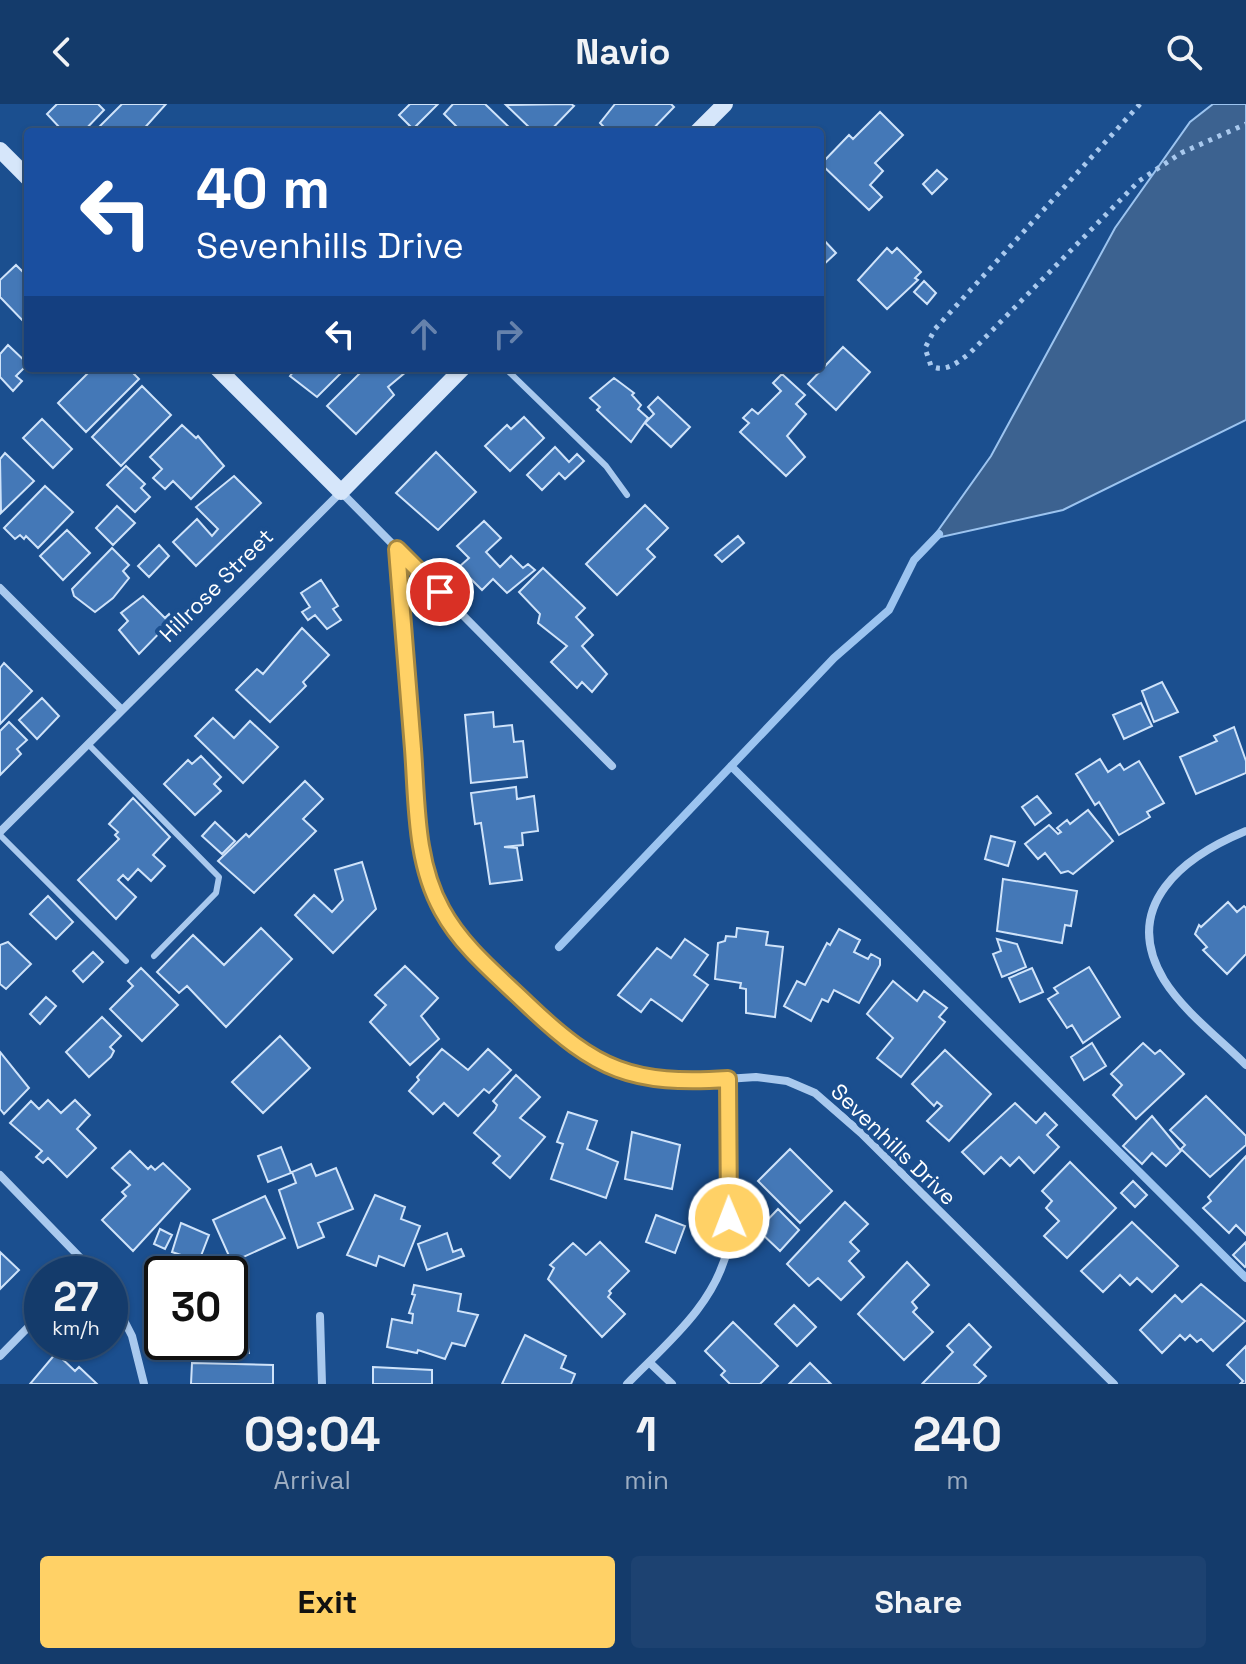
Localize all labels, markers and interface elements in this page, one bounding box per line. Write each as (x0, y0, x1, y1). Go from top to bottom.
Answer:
text: Navio (575, 29, 671, 75)
icon: back (40, 30, 84, 74)
icon: search (1162, 30, 1206, 74)
text: 40 m (196, 153, 330, 224)
icon: left (64, 160, 168, 264)
text: Sevenhills Drive (196, 223, 464, 269)
icon: left (318, 312, 362, 356)
icon: ahead (402, 312, 446, 356)
icon: right (486, 312, 530, 356)
street label: Hillrose Street (153, 522, 279, 648)
pin (406, 558, 474, 626)
icon: arrive (418, 570, 462, 614)
street label: Sevenhills Drive (825, 1077, 963, 1211)
position arrow (687, 1176, 771, 1260)
speed limit sign: 30 (144, 1256, 248, 1360)
text: 27 (53, 1272, 99, 1323)
text: km/h (52, 1315, 100, 1341)
text: 09:04 (244, 1404, 381, 1465)
text: 1 (636, 1404, 658, 1465)
text: 240 (913, 1404, 1002, 1465)
text: Arrival (274, 1463, 351, 1497)
text: min (624, 1463, 669, 1497)
text: m (946, 1463, 969, 1497)
button: Exit (40, 1556, 615, 1648)
button: Share (631, 1556, 1206, 1648)

